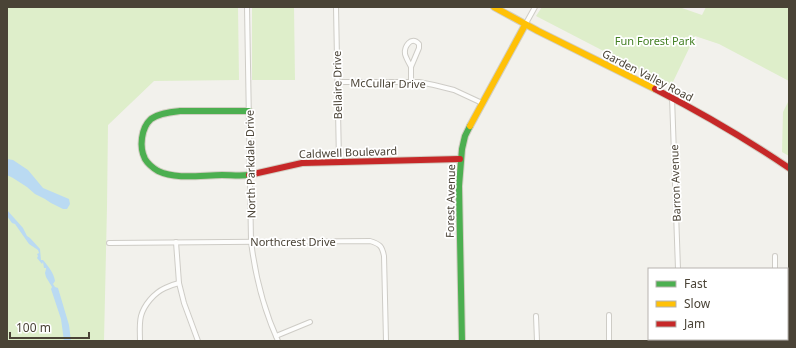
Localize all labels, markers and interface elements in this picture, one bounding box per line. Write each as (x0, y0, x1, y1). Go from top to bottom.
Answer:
park label: Fun Forest Park (615, 33, 695, 48)
street label: Garden Valley Road (600, 46, 696, 104)
street label: Bellaire Drive (329, 51, 345, 119)
street label: McCullar Drive (350, 75, 426, 91)
street label: North Parkdale Drive (242, 110, 258, 218)
street label: Caldwell Boulevard (299, 143, 397, 161)
street label: Barron Avenue (666, 144, 684, 222)
street label: Forest Avenue (442, 164, 458, 238)
street label: Northcrest Drive (250, 234, 336, 249)
legend (648, 268, 788, 340)
text: Fast (684, 275, 708, 292)
text: Slow (684, 295, 711, 312)
scale bar (10, 314, 89, 340)
text: Jam (683, 315, 705, 332)
text: 100 m (16, 319, 51, 336)

